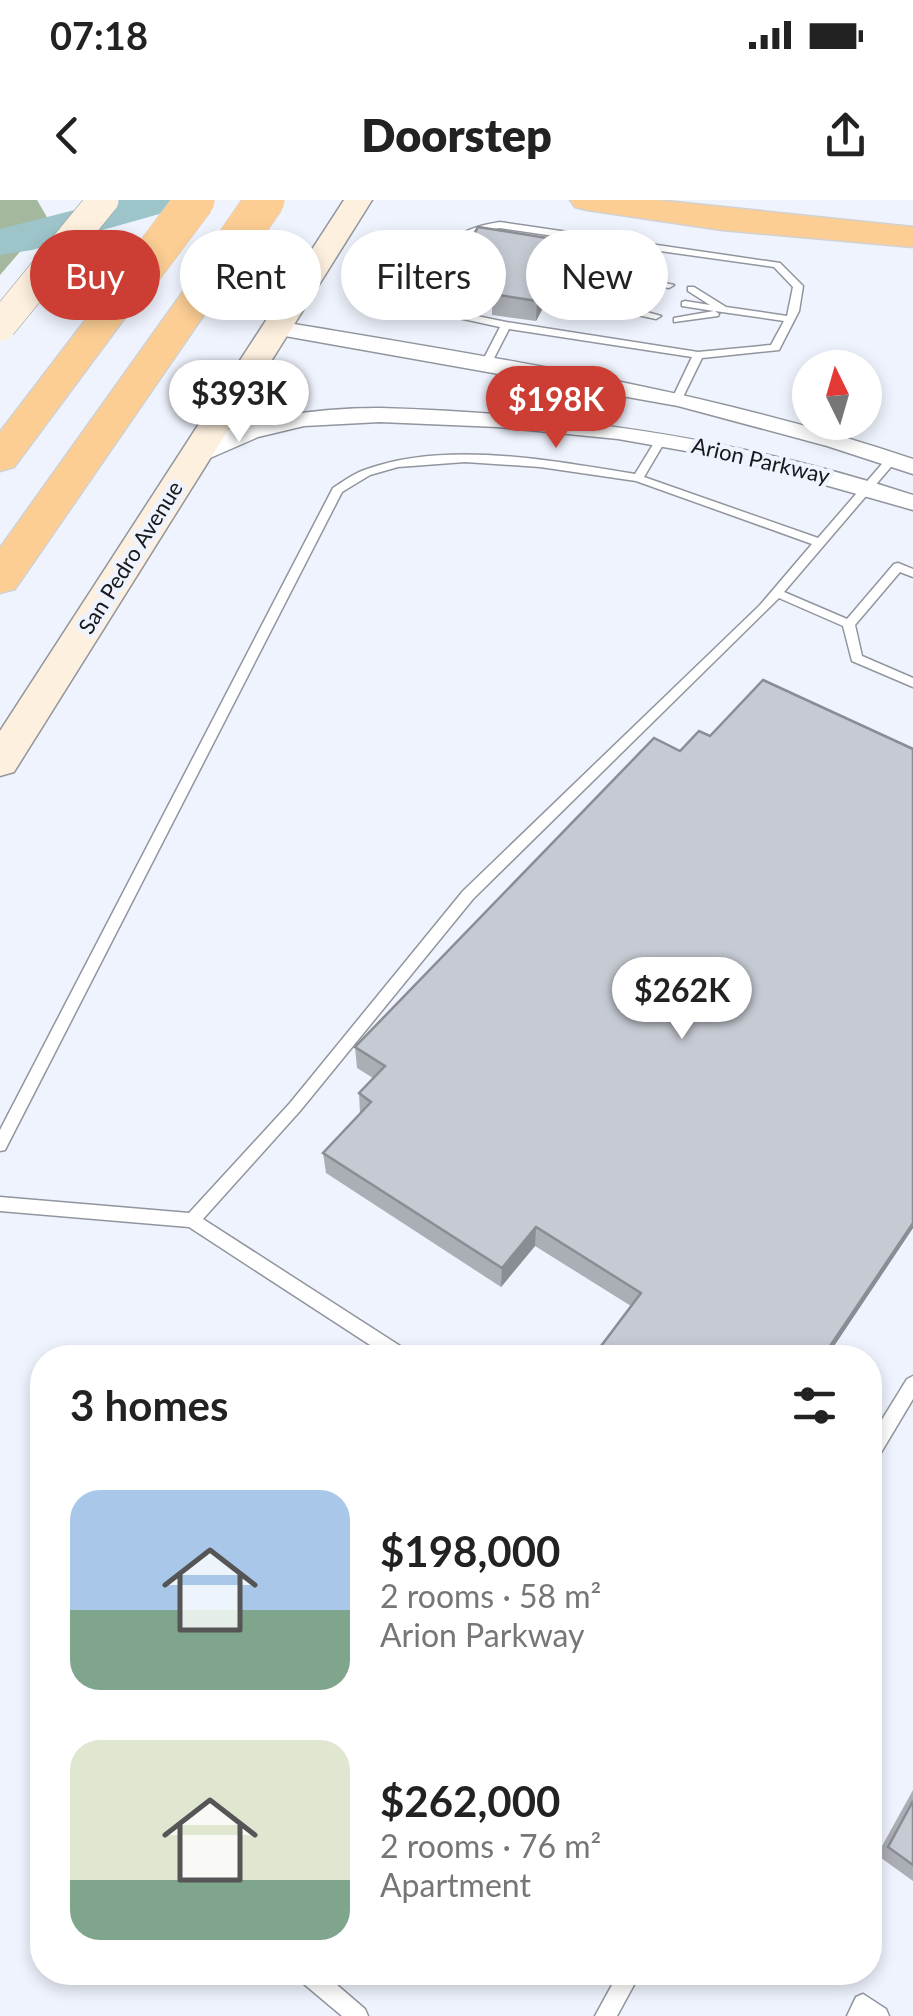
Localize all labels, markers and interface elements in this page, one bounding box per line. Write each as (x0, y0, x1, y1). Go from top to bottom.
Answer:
text: 07:18 (50, 12, 148, 58)
icon: back (40, 108, 95, 163)
text: Doorstep (361, 108, 552, 162)
icon: share (818, 108, 873, 163)
chip: Buy (30, 230, 160, 320)
chip: Rent (180, 230, 321, 320)
chip: Filters (341, 230, 506, 320)
chip: New (526, 230, 668, 320)
north arrow (792, 350, 882, 440)
map controls (792, 350, 882, 440)
pin: $393K (169, 360, 309, 445)
pin: $198K (486, 366, 626, 451)
text: $393K (191, 373, 287, 412)
text: $198K (508, 379, 604, 418)
street label: Arion Parkway (689, 431, 833, 489)
street label: San Pedro Avenue (72, 476, 188, 638)
pin: $262K (612, 957, 752, 1042)
text: $262K (634, 970, 730, 1009)
icon: filters (787, 1378, 842, 1433)
text: 3 homes (70, 1380, 228, 1430)
text: $198,000 (380, 1526, 560, 1576)
icon: home (150, 1530, 270, 1650)
text: 2 rooms · 58 m² (380, 1576, 601, 1615)
text: Arion Parkway (380, 1615, 585, 1654)
text: $262,000 (380, 1776, 560, 1826)
icon: home (150, 1780, 270, 1900)
text: 2 rooms · 76 m² (380, 1826, 601, 1865)
text: Apartment (380, 1865, 531, 1904)

